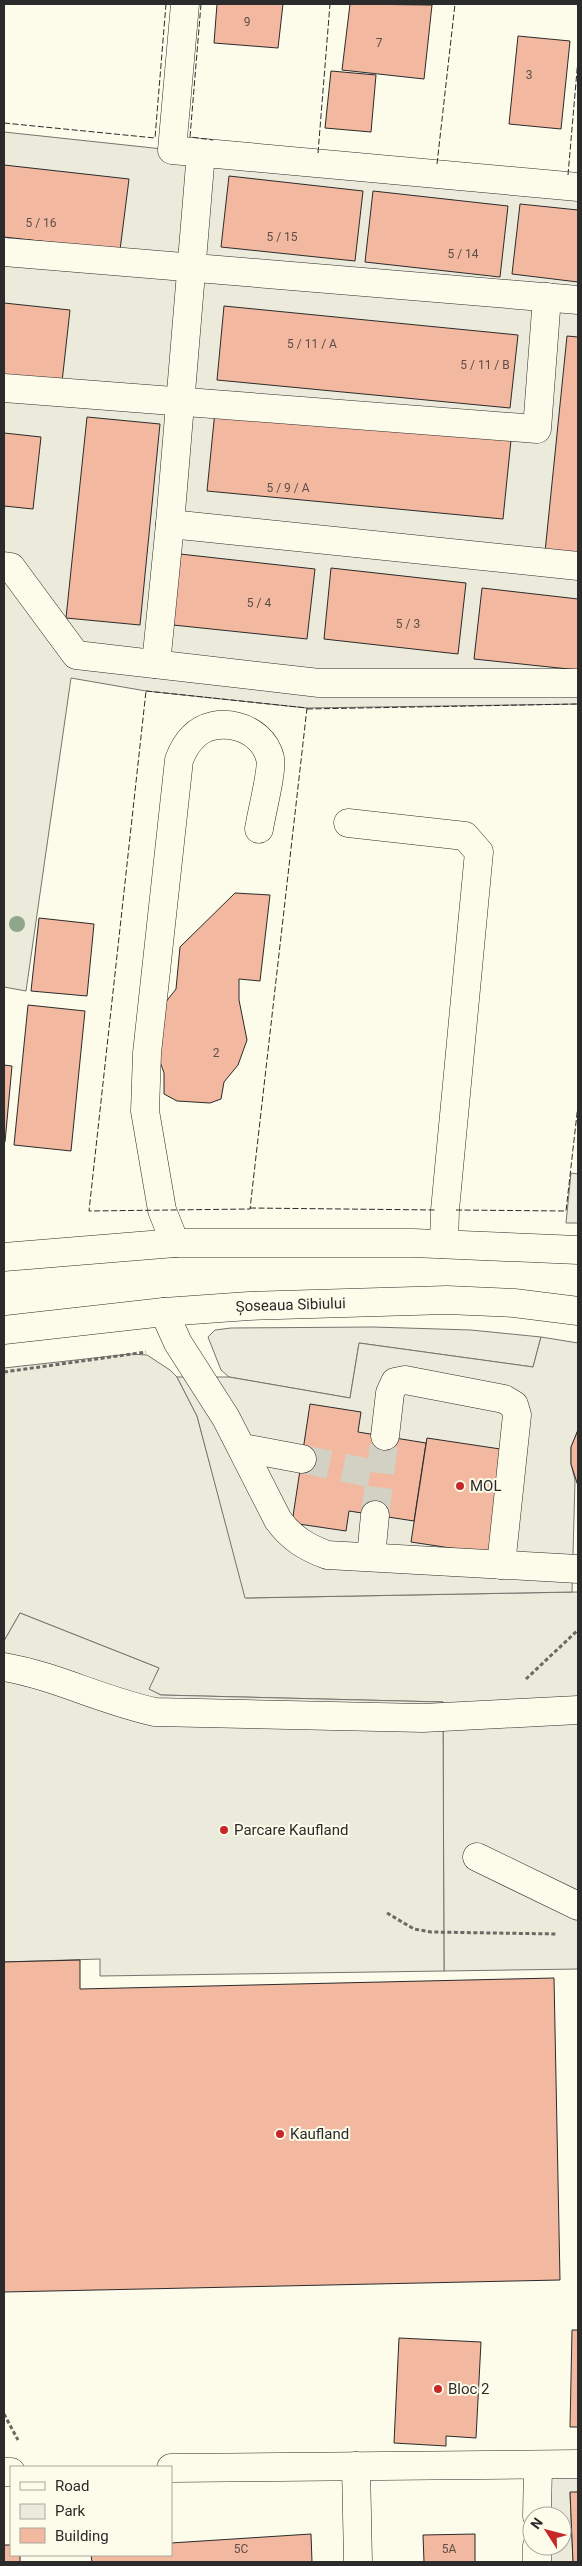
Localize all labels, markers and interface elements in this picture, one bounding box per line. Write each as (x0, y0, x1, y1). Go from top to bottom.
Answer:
house number: 9 (244, 15, 250, 29)
house number: 7 (376, 36, 383, 50)
house number: 3 (526, 68, 532, 82)
house number: 5 / 16 (25, 216, 57, 230)
house number: 5 / 15 (266, 230, 298, 244)
house number: 5 / 14 (447, 247, 479, 261)
house number: 5 / 11 / A (287, 337, 337, 351)
house number: 5 / 11 / B (460, 358, 510, 372)
house number: 5 / 9 / A (266, 481, 310, 495)
house number: 5 / 4 (247, 596, 271, 610)
house number: 5 / 3 (396, 617, 420, 631)
house number: 2 (213, 1046, 220, 1060)
street label: Șoseaua Sibiului (235, 1294, 346, 1316)
place label: MOL (470, 1477, 502, 1495)
marker: MOL (454, 1480, 466, 1492)
place label: Parcare Kaufland (234, 1821, 348, 1839)
marker: Parcare Kaufland (218, 1824, 230, 1836)
place label: Kaufland (290, 2125, 349, 2143)
marker: Kaufland (274, 2128, 286, 2140)
place label: Bloc 2 (448, 2380, 490, 2398)
marker: Bloc 2 (432, 2383, 444, 2395)
legend (10, 2466, 172, 2556)
text: Road (55, 2477, 89, 2495)
text: Park (55, 2502, 86, 2520)
north arrow (522, 2506, 572, 2556)
text: N (527, 2515, 546, 2532)
text: Building (55, 2527, 109, 2545)
house number: 5C (234, 2542, 248, 2556)
house number: 5A (442, 2542, 456, 2556)

